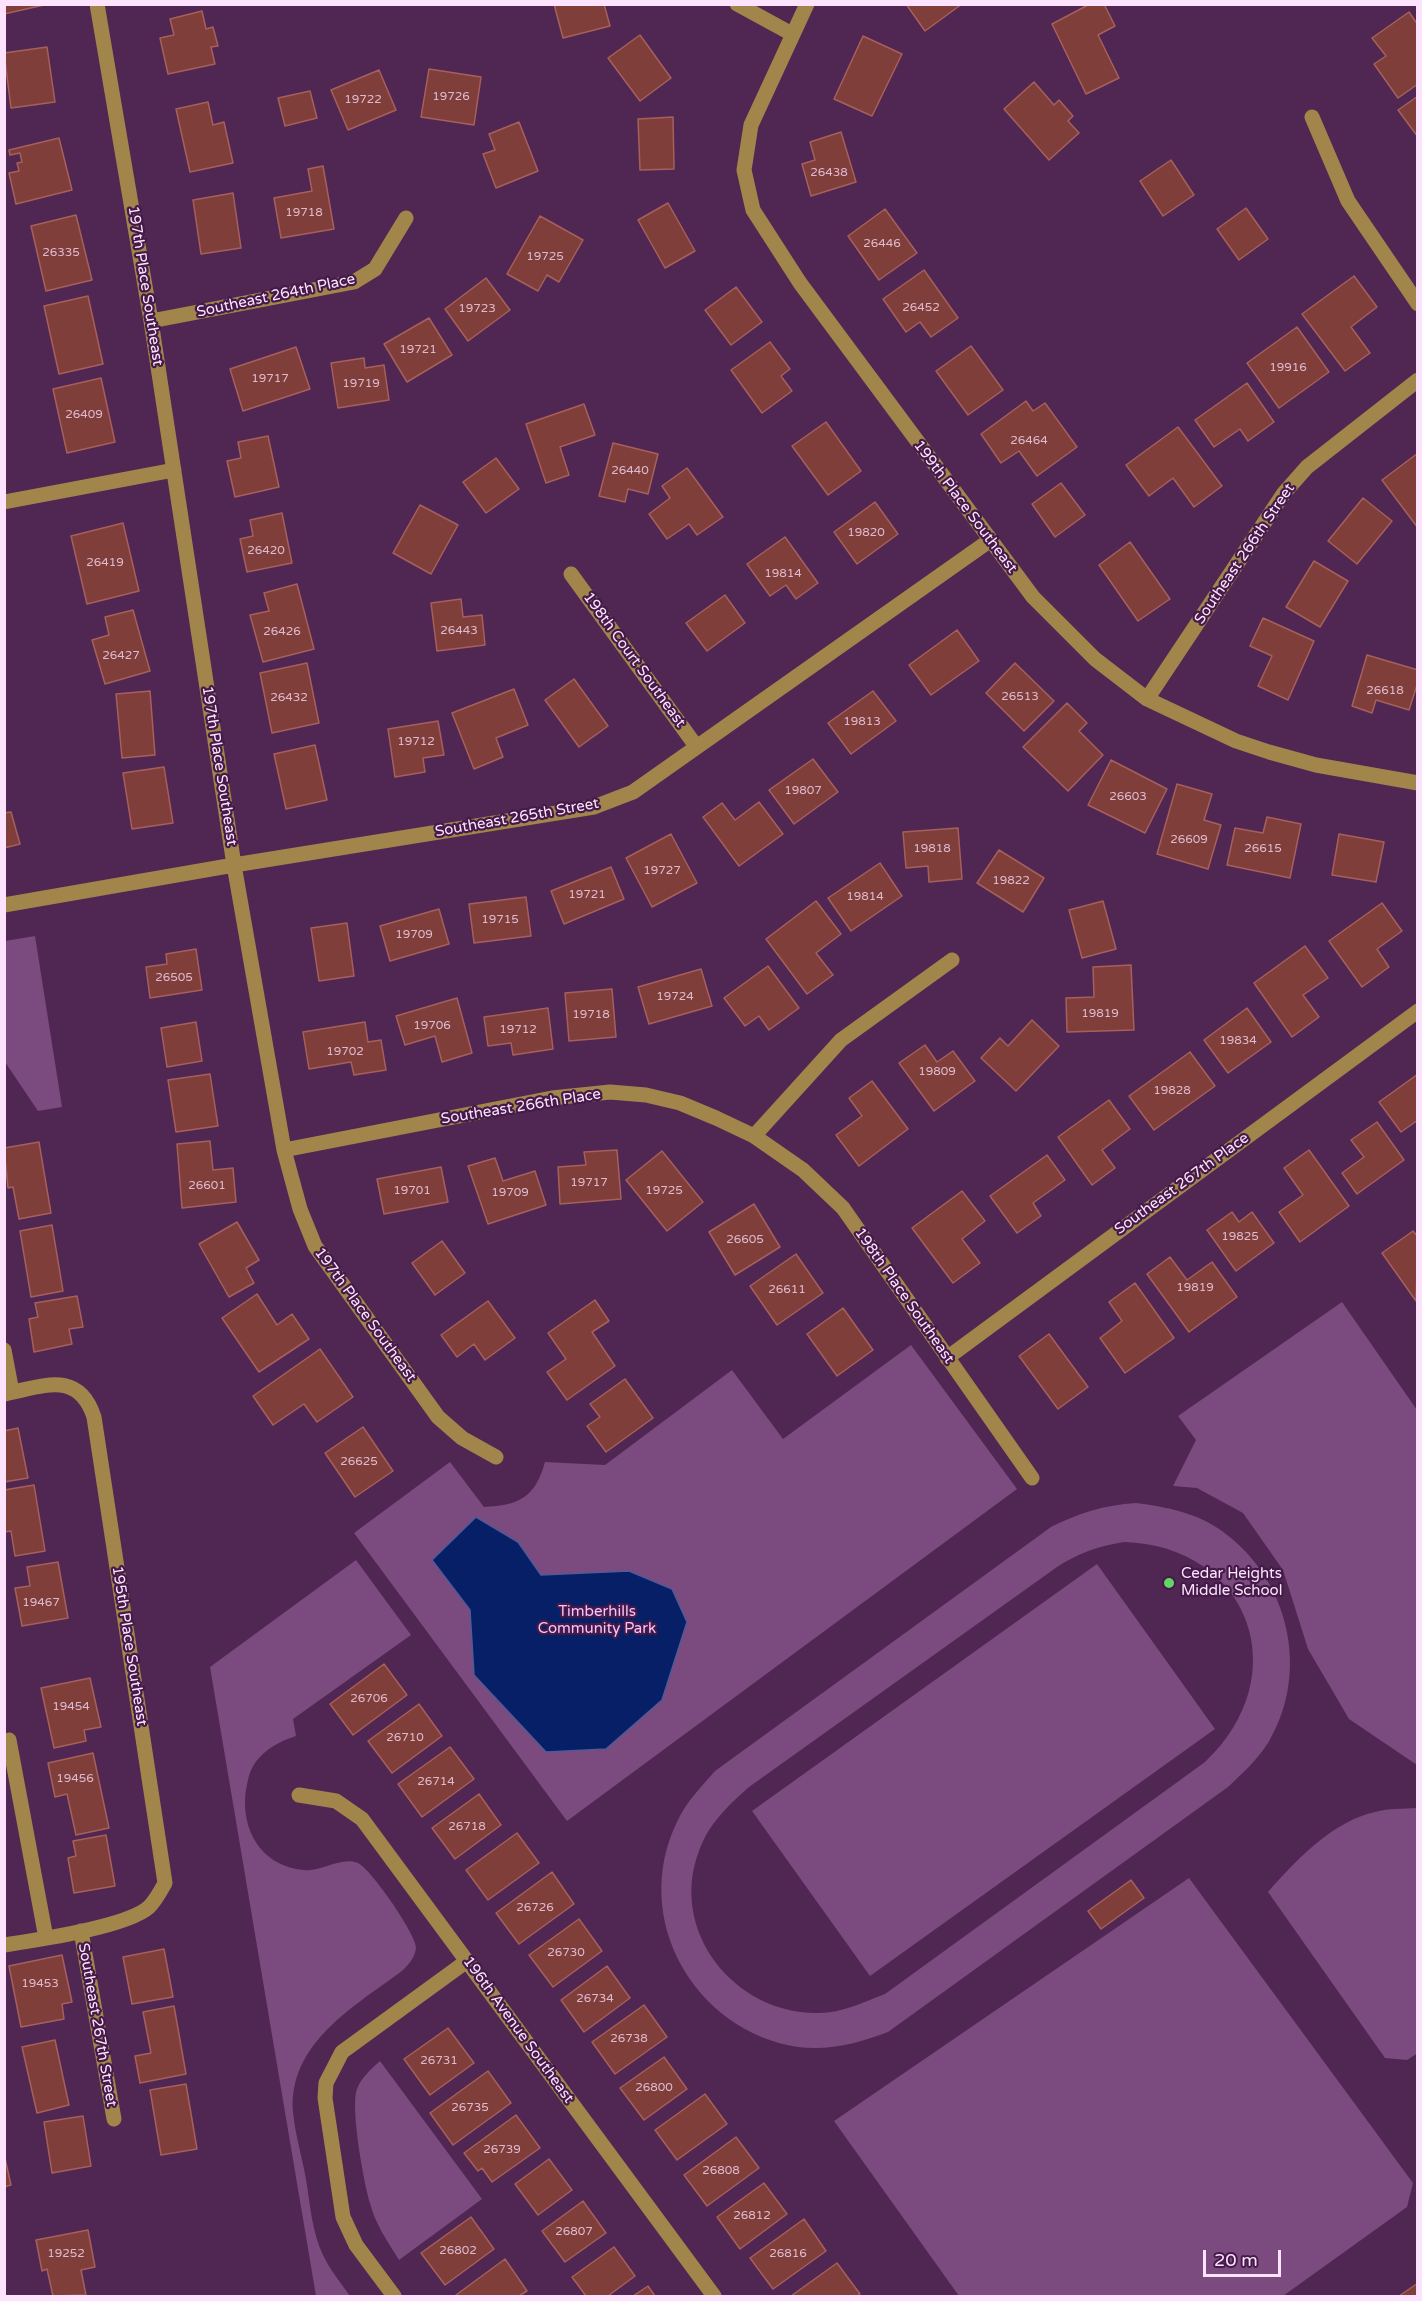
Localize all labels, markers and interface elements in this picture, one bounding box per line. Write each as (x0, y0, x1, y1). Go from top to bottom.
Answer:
house number: 19726 (432, 90, 470, 104)
house number: 19722 (344, 93, 382, 107)
house number: 26438 (810, 166, 848, 180)
street label: 197th Place Southeast (123, 205, 167, 367)
house number: 19718 (285, 206, 323, 220)
house number: 26446 (863, 237, 901, 251)
house number: 26335 (42, 246, 80, 260)
house number: 19725 (526, 250, 564, 264)
street label: Southeast 264th Place (195, 270, 357, 322)
house number: 26452 (902, 301, 940, 315)
house number: 19723 (458, 302, 496, 316)
house number: 19721 (399, 343, 437, 357)
house number: 19916 (1269, 361, 1307, 375)
house number: 19717 (251, 372, 289, 386)
house number: 19719 (342, 377, 380, 391)
house number: 26409 (65, 408, 103, 422)
house number: 26464 (1010, 434, 1048, 448)
street label: 199th Place Southeast (909, 437, 1021, 577)
house number: 26440 (611, 464, 649, 478)
street label: Southeast 266th Street (1191, 480, 1299, 628)
house number: 19820 (847, 526, 885, 540)
house number: 26420 (247, 544, 285, 558)
house number: 26419 (86, 556, 124, 570)
house number: 19814 (764, 567, 802, 581)
street label: 198th Court Southeast (579, 589, 689, 731)
house number: 26443 (440, 624, 478, 638)
house number: 26426 (263, 625, 301, 639)
house number: 26427 (102, 649, 140, 663)
house number: 26618 (1366, 684, 1404, 698)
street label: 197th Place Southeast (197, 685, 241, 847)
house number: 26513 (1001, 690, 1039, 704)
house number: 26432 (270, 691, 308, 705)
house number: 19813 (843, 715, 881, 729)
house number: 19712 (397, 735, 435, 749)
house number: 19807 (784, 784, 822, 798)
house number: 26603 (1109, 790, 1147, 804)
street label: Southeast 265th Street (434, 795, 600, 841)
house number: 26609 (1170, 833, 1208, 847)
house number: 19818 (913, 842, 951, 856)
house number: 26615 (1244, 842, 1282, 856)
house number: 19727 (643, 864, 681, 878)
house number: 19822 (992, 874, 1030, 888)
house number: 19721 (568, 888, 606, 902)
house number: 19814 (846, 890, 884, 904)
house number: 19715 (481, 913, 519, 927)
house number: 19709 (395, 928, 433, 942)
house number: 26505 (155, 971, 193, 985)
house number: 19724 (656, 990, 694, 1004)
house number: 19819 (1081, 1007, 1119, 1021)
house number: 19718 (572, 1008, 610, 1022)
house number: 19706 (413, 1019, 451, 1033)
house number: 19712 (499, 1023, 537, 1037)
house number: 19834 (1219, 1034, 1257, 1048)
house number: 19702 (326, 1045, 364, 1059)
house number: 19809 (918, 1065, 956, 1079)
house number: 19828 (1153, 1084, 1191, 1098)
street label: Southeast 266th Place (440, 1085, 602, 1129)
street label: Southeast 267th Place (1111, 1129, 1253, 1239)
house number: 19717 (570, 1176, 608, 1190)
house number: 26601 (188, 1179, 226, 1193)
house number: 19701 (393, 1184, 431, 1198)
house number: 19725 (645, 1184, 683, 1198)
house number: 19709 (491, 1186, 529, 1200)
street label: 198th Place Southeast (850, 1225, 958, 1367)
house number: 19825 (1221, 1230, 1259, 1244)
house number: 26605 (726, 1233, 764, 1247)
street label: 197th Place Southeast (310, 1244, 420, 1386)
house number: 19819 (1176, 1281, 1214, 1295)
house number: 26611 (768, 1283, 806, 1297)
house number: 26625 (340, 1455, 378, 1469)
street label: 195th Place Southeast (107, 1565, 151, 1727)
place label: Cedar Heights Middle School (1181, 1565, 1282, 1600)
marker: Cedar Heights Middle School (1162, 1576, 1176, 1590)
house number: 19467 (22, 1596, 60, 1610)
park label: Timberhills Community Park (538, 1603, 656, 1638)
house number: 26706 (350, 1692, 388, 1706)
house number: 19454 (52, 1700, 90, 1714)
house number: 26710 (386, 1731, 424, 1745)
house number: 19456 (56, 1772, 94, 1786)
house number: 26714 (417, 1775, 455, 1789)
house number: 26718 (448, 1820, 486, 1834)
house number: 26726 (516, 1901, 554, 1915)
street label: Southeast 267th Street (74, 1942, 120, 2108)
house number: 26730 (547, 1946, 585, 1960)
street label: 196th Avenue Southeast (459, 1953, 577, 2107)
house number: 19453 (21, 1977, 59, 1991)
house number: 26734 (576, 1992, 614, 2006)
house number: 26738 (610, 2032, 648, 2046)
house number: 26731 (420, 2054, 458, 2068)
house number: 26800 (635, 2081, 673, 2095)
house number: 26735 (451, 2101, 489, 2115)
house number: 26739 (483, 2143, 521, 2157)
house number: 26808 (702, 2164, 740, 2178)
house number: 26812 (733, 2209, 771, 2223)
house number: 26807 (555, 2225, 593, 2239)
scale bar (1206, 2238, 1284, 2276)
house number: 26802 (439, 2244, 477, 2258)
house number: 19252 (47, 2247, 85, 2261)
house number: 26816 (769, 2247, 807, 2261)
text: 20 m (1214, 2249, 1258, 2271)

